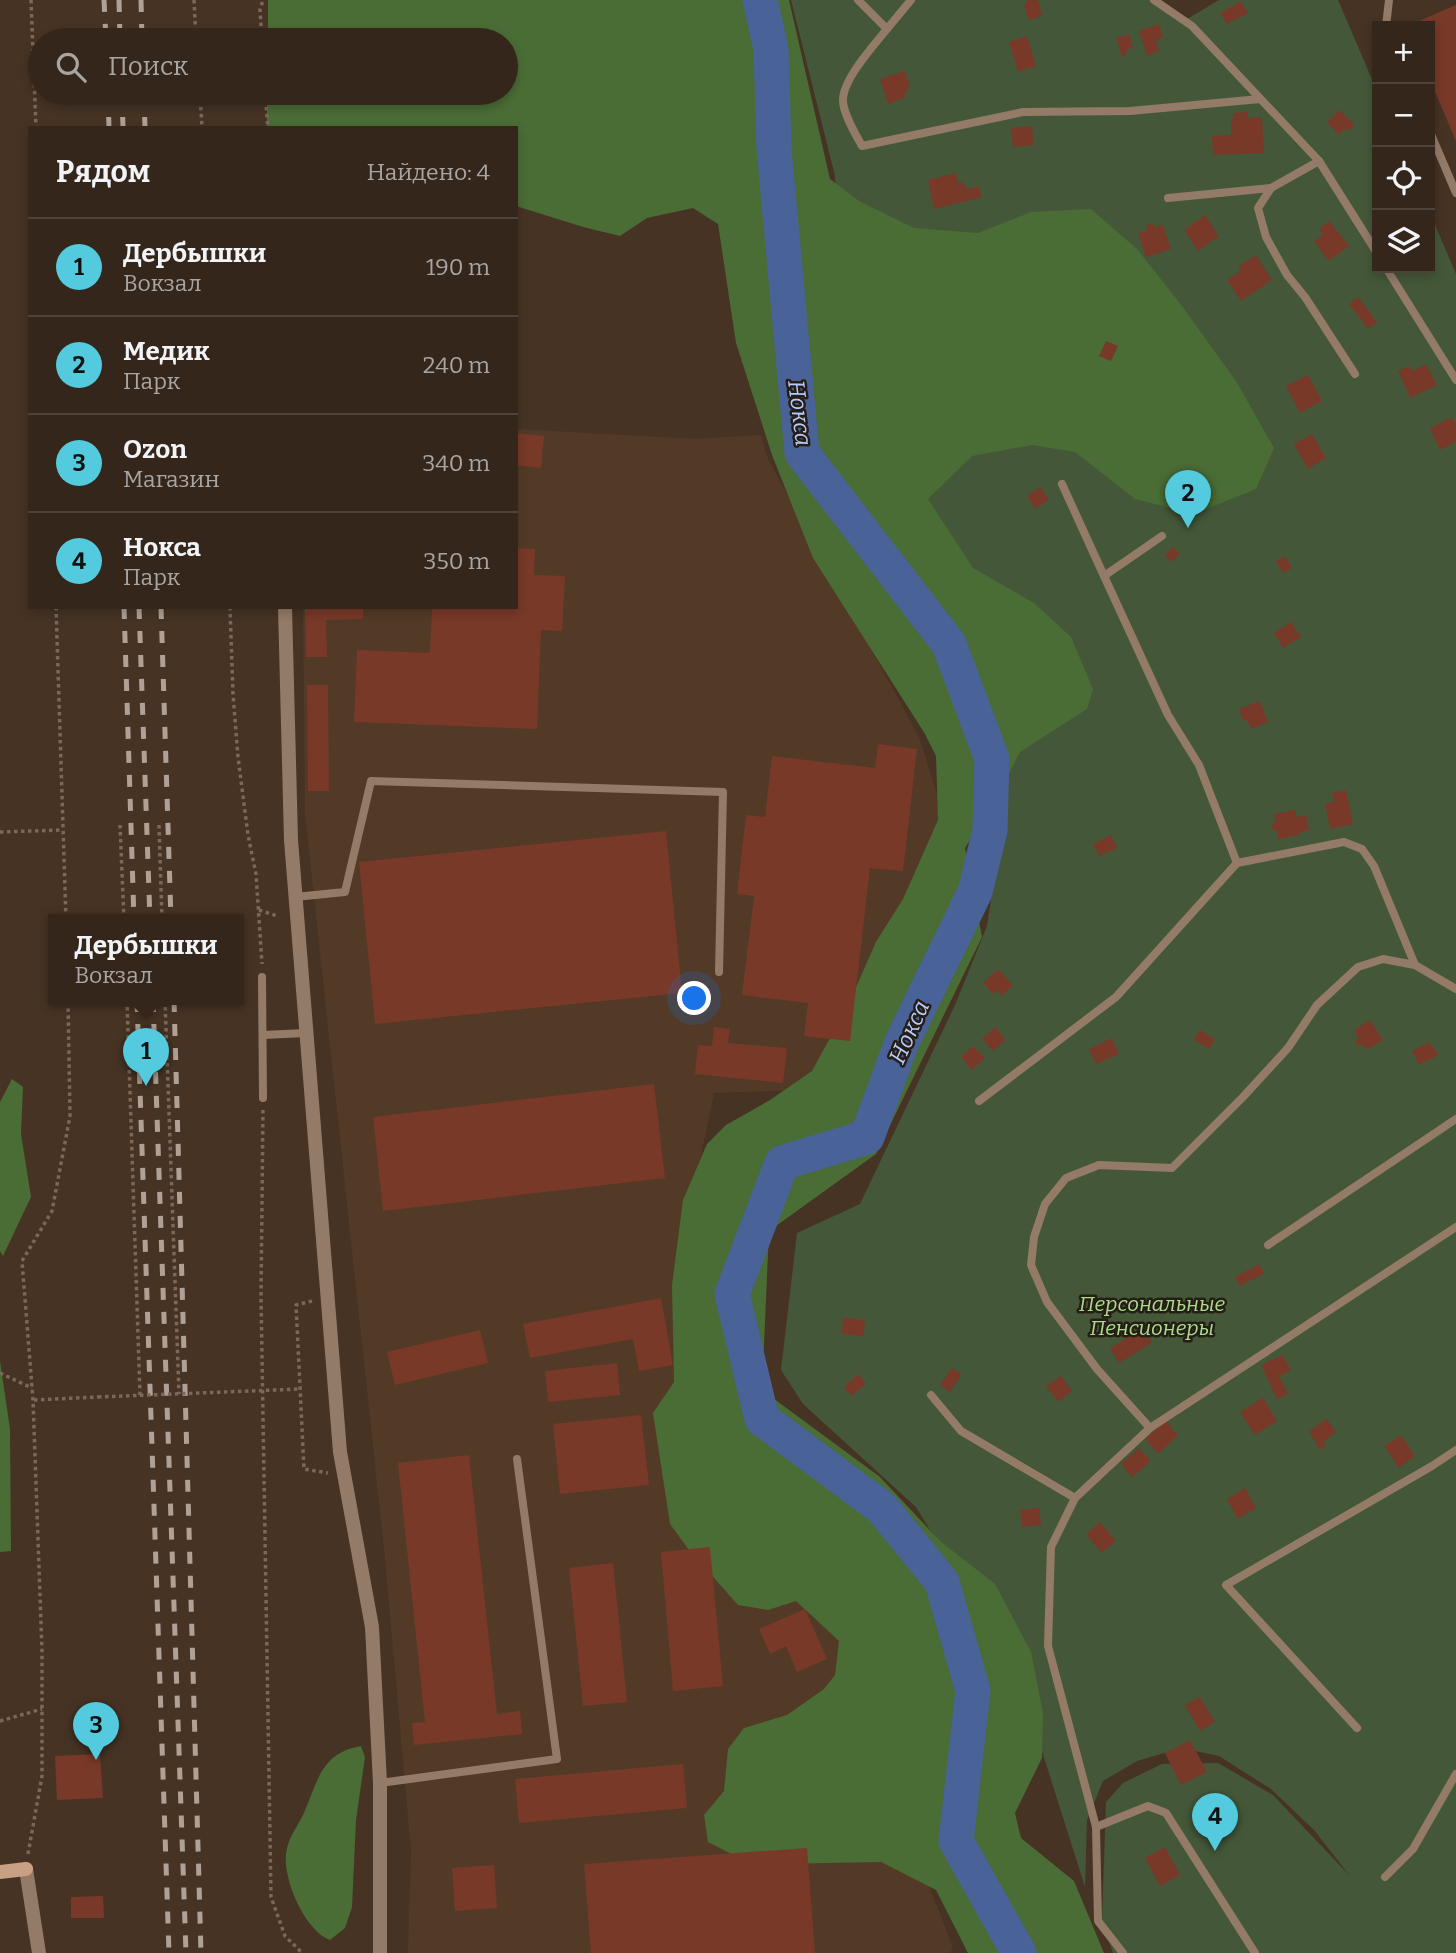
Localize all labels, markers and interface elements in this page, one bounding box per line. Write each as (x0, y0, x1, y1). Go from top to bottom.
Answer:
map controls (1372, 21, 1435, 273)
button: + (1372, 21, 1435, 84)
search box (28, 28, 518, 105)
icon: search (52, 48, 90, 86)
text: Поиск (108, 51, 188, 82)
button: − (1372, 84, 1435, 147)
button: locate (1372, 147, 1435, 210)
text: Рядом (56, 154, 150, 190)
text: Найдено: 4 (367, 158, 490, 186)
button: layers (1372, 210, 1435, 273)
text: Дербышки (123, 238, 266, 269)
text: 1 (74, 253, 84, 281)
text: 190 m (426, 253, 490, 281)
text: Вокзал (123, 269, 201, 297)
text: Медик (123, 336, 210, 367)
text: 2 (73, 351, 85, 379)
text: 240 m (423, 351, 490, 379)
text: Парк (123, 367, 180, 395)
water label: Нокса (782, 378, 818, 448)
text: Ozon (123, 434, 187, 465)
text: 3 (72, 449, 86, 477)
text: 340 m (422, 449, 490, 477)
text: Магазин (123, 465, 220, 493)
pin: 2 (1165, 470, 1211, 528)
text: Нокса (123, 532, 201, 563)
text: 4 (72, 547, 86, 575)
text: 350 m (423, 547, 490, 575)
text: Парк (123, 563, 180, 591)
popup (48, 914, 244, 1005)
text: Дербышки (74, 930, 218, 961)
text: Вокзал (74, 961, 153, 989)
your location (677, 981, 711, 1015)
water label: Нокса (883, 996, 935, 1068)
pin: 1 (123, 1028, 169, 1086)
park label: Персональные Пенсионеры (1079, 1291, 1226, 1341)
pin: 3 (73, 1702, 119, 1760)
pin: 4 (1192, 1793, 1238, 1851)

